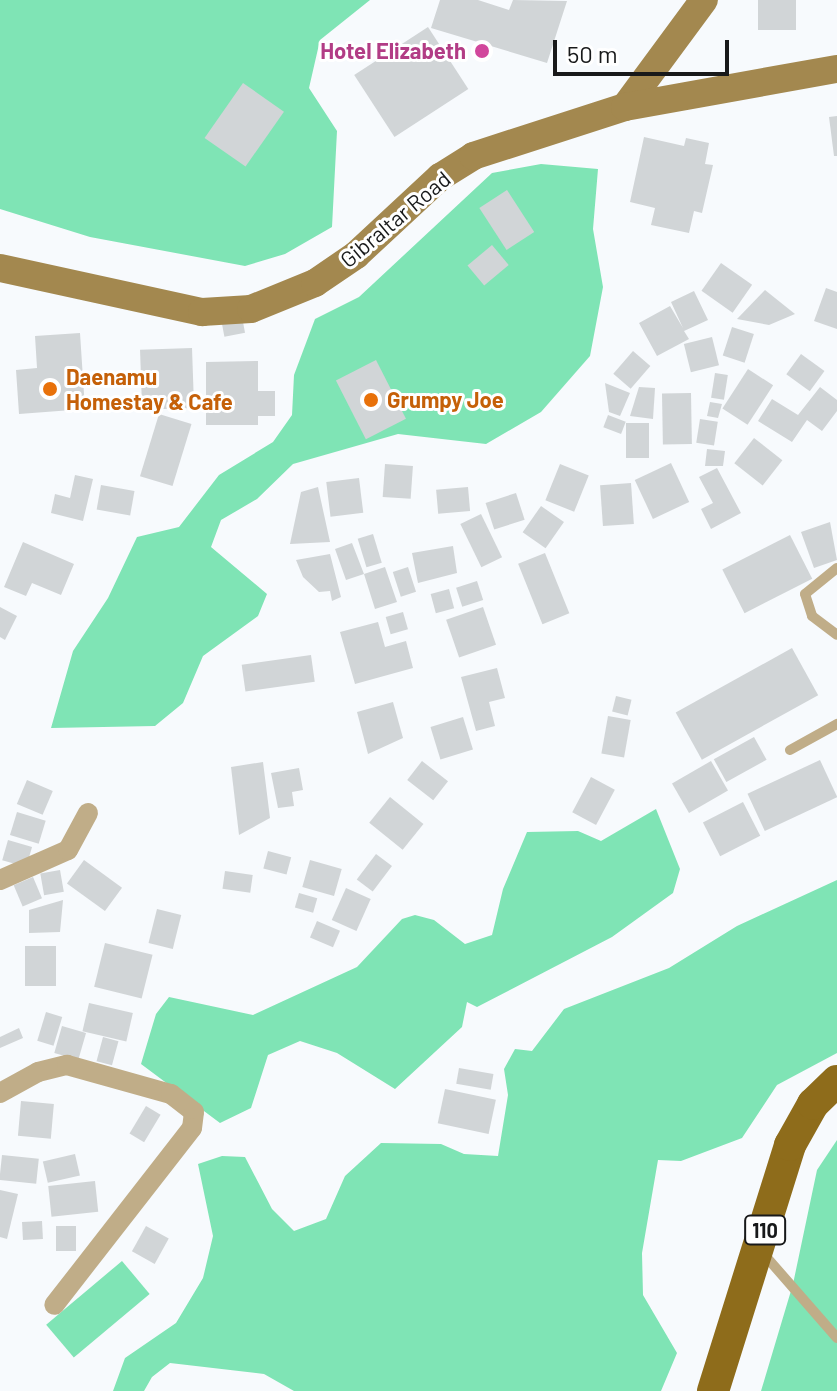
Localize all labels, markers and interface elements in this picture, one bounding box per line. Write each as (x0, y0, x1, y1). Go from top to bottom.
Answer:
scale bar (557, 24, 733, 74)
place label: Hotel Elizabeth (320, 38, 466, 64)
text: 50 m (567, 39, 618, 68)
marker: Hotel Elizabeth (473, 42, 491, 60)
street label: Gibraltar Road (335, 165, 455, 273)
place label: Daenamu Homestay & Cafe (66, 363, 233, 414)
marker: Daenamu Homestay & Cafe (41, 380, 59, 398)
place label: Grumpy Joe (387, 387, 504, 413)
marker: Grumpy Joe (362, 391, 380, 409)
road number: 110 (743, 1214, 787, 1246)

